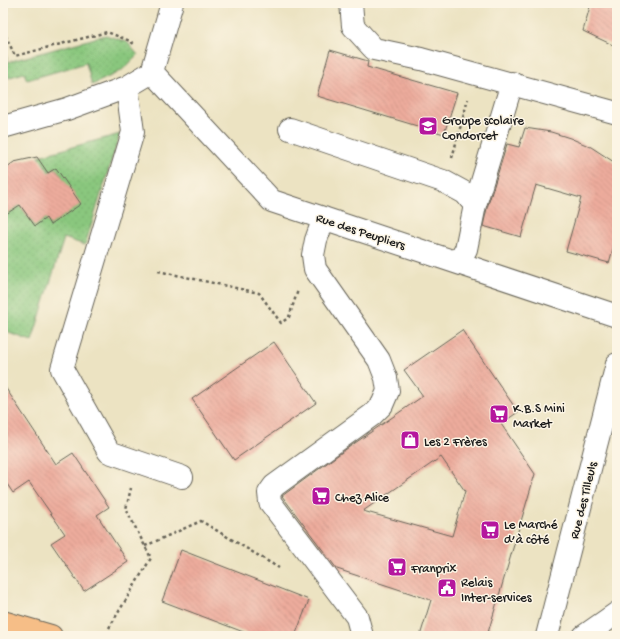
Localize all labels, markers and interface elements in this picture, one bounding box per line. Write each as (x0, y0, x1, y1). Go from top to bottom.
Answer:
place label: Groupe scolaire Condorcet (442, 114, 524, 144)
school or university icon: Groupe scolaire Condorcet (417, 115, 439, 137)
street label: Rue des Peupliers (314, 211, 408, 254)
place label: K.B.S Mini Market (513, 402, 565, 432)
supermarket icon: K.B.S Mini Market (488, 403, 510, 425)
shop icon: Les 2 Frères (399, 429, 421, 451)
place label: Les 2 Frères (424, 435, 488, 450)
street label: Rue des Tilleuls (568, 459, 602, 541)
supermarket icon: Chez Alice (310, 485, 332, 507)
place label: Chez Alice (335, 491, 389, 506)
place label: Le Marché d’à côté (504, 518, 558, 548)
supermarket icon: Le Marché d’à côté (479, 519, 501, 541)
supermarket icon: Franprix (386, 556, 408, 578)
place label: Franprix (410, 562, 456, 577)
place label: Relais Inter-services (461, 576, 533, 606)
public building icon: Relais Inter-services (436, 577, 458, 599)

